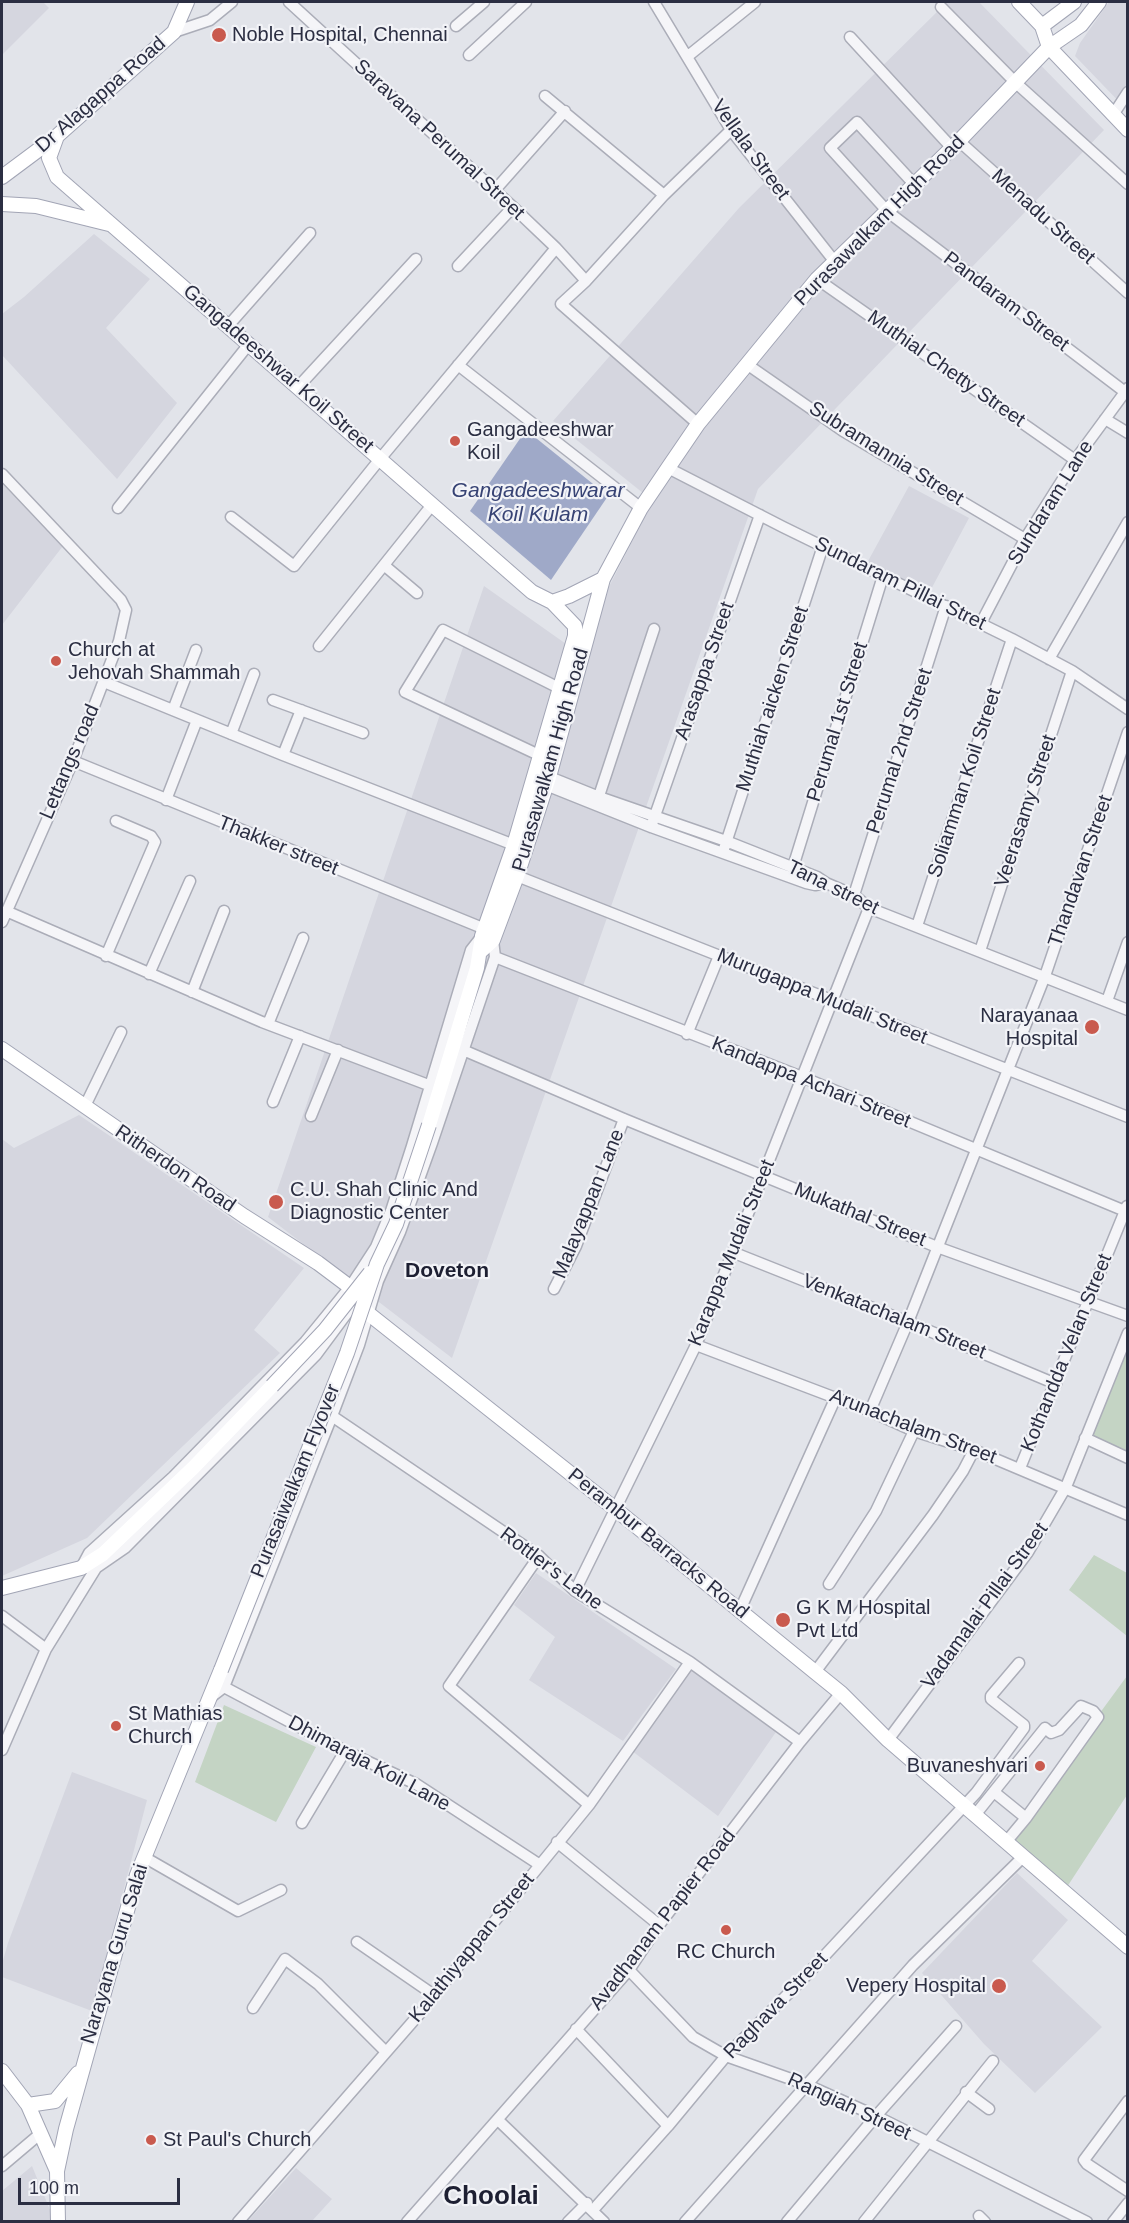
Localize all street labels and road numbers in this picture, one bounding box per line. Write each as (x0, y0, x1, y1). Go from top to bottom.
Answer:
street label: Dr Alagappa Road (31, 32, 171, 158)
street label: Saravana Perumal Street (349, 55, 529, 225)
street label: Vellala Street (706, 95, 794, 205)
street label: Purasawalkam High Road (790, 131, 970, 311)
street label: Menadu Street (986, 164, 1100, 270)
street label: Pandaram Street (938, 247, 1074, 357)
street label: Gangadeeshwar Koil Street (178, 280, 378, 458)
street label: Muthial Chetty Street (863, 306, 1029, 432)
street label: Subramannia Street (804, 397, 968, 511)
street label: Sundaram Lane (1003, 436, 1099, 570)
street label: Sundaram Pillai Stret (810, 532, 990, 636)
street label: Arasappa Street (670, 599, 740, 743)
street label: Muthiah aicken Street (732, 603, 814, 795)
street label: Perumal 1st Street (802, 639, 874, 805)
street label: Purasawalkam High Road (508, 646, 594, 874)
street label: Perumal 2nd Street (862, 665, 938, 837)
street label: Soliamman Koil Street (923, 685, 1007, 881)
street label: Lettangs road (35, 701, 105, 823)
street label: Veerasamy Street (990, 732, 1062, 890)
street label: Thandavan Street (1044, 792, 1118, 950)
street label: Thakker street (214, 811, 342, 881)
street label: Tana street (783, 856, 883, 920)
street label: Murugappa Mudali Street (713, 944, 931, 1050)
street label: Kandappa Achari Street (708, 1032, 914, 1134)
street label: Ritherdon Road (110, 1120, 240, 1218)
street label: Malayappan Lane (548, 1126, 630, 1282)
street label: Karappa Mudali Street (684, 1156, 780, 1350)
street label: Mukathal Street (791, 1178, 929, 1252)
street label: Kothandda Velan Street (1016, 1251, 1118, 1455)
street label: Venkatachalam Street (799, 1269, 989, 1365)
street label: Purasaiwalkam Flyover (246, 1381, 346, 1581)
street label: Arunachalam Street (826, 1384, 1000, 1470)
street label: Perambur Barracks Road (563, 1464, 753, 1624)
street label: Vadamalai Pillai Street (917, 1518, 1053, 1694)
street label: Rottler's Lane (495, 1522, 607, 1616)
street label: Dhimaraja Koil Lane (284, 1711, 454, 1817)
street label: Avadhanam Papier Road (585, 1825, 741, 2015)
street label: Narayana Guru Salai (76, 1861, 154, 2047)
street label: Kalathiyappan Street (404, 1868, 540, 2028)
street label: Raghava Street (719, 1948, 833, 2064)
street label: Rangiah Street (783, 2068, 915, 2146)

